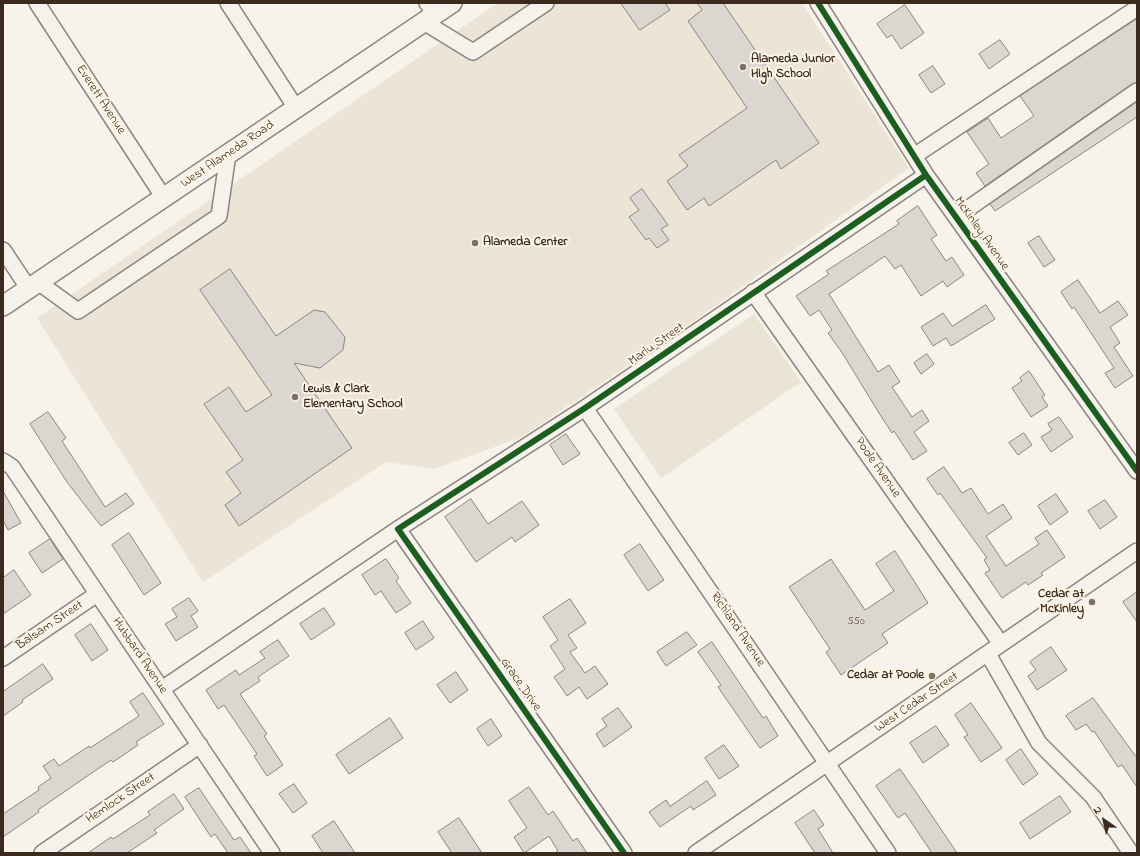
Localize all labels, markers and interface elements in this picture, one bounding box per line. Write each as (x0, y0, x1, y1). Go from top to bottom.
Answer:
place label: Alameda Junior High School (751, 52, 835, 83)
street label: Everett Avenue (72, 62, 128, 138)
marker: Alameda Junior High School (738, 62, 748, 72)
street label: West Alameda Road (178, 118, 278, 192)
street label: McKinley Avenue (950, 194, 1012, 274)
place label: Alameda Center (483, 235, 567, 251)
marker: Alameda Center (470, 238, 480, 248)
street label: Marlu Street (626, 320, 688, 370)
place label: Lewis & Clark Elementary School (303, 382, 403, 413)
marker: Lewis & Clark Elementary School (290, 392, 300, 402)
street label: Poole Avenue (851, 435, 903, 501)
place label: Cedar at McKinley (1038, 587, 1084, 618)
street label: Richland Avenue (706, 590, 768, 670)
marker: Cedar at McKinley (1087, 597, 1097, 607)
street label: Balsam Street (13, 598, 87, 654)
street label: Hubbard Avenue (108, 615, 170, 697)
house number: 550 (847, 615, 865, 629)
street label: Grace Drive (496, 655, 544, 715)
place label: Cedar at Poole (847, 668, 924, 684)
street label: West Cedar Street (872, 669, 962, 737)
marker: Cedar at Poole (927, 671, 937, 681)
street label: Hemlock Street (84, 770, 158, 828)
north arrow (1084, 800, 1124, 840)
text: N (1090, 801, 1105, 819)

